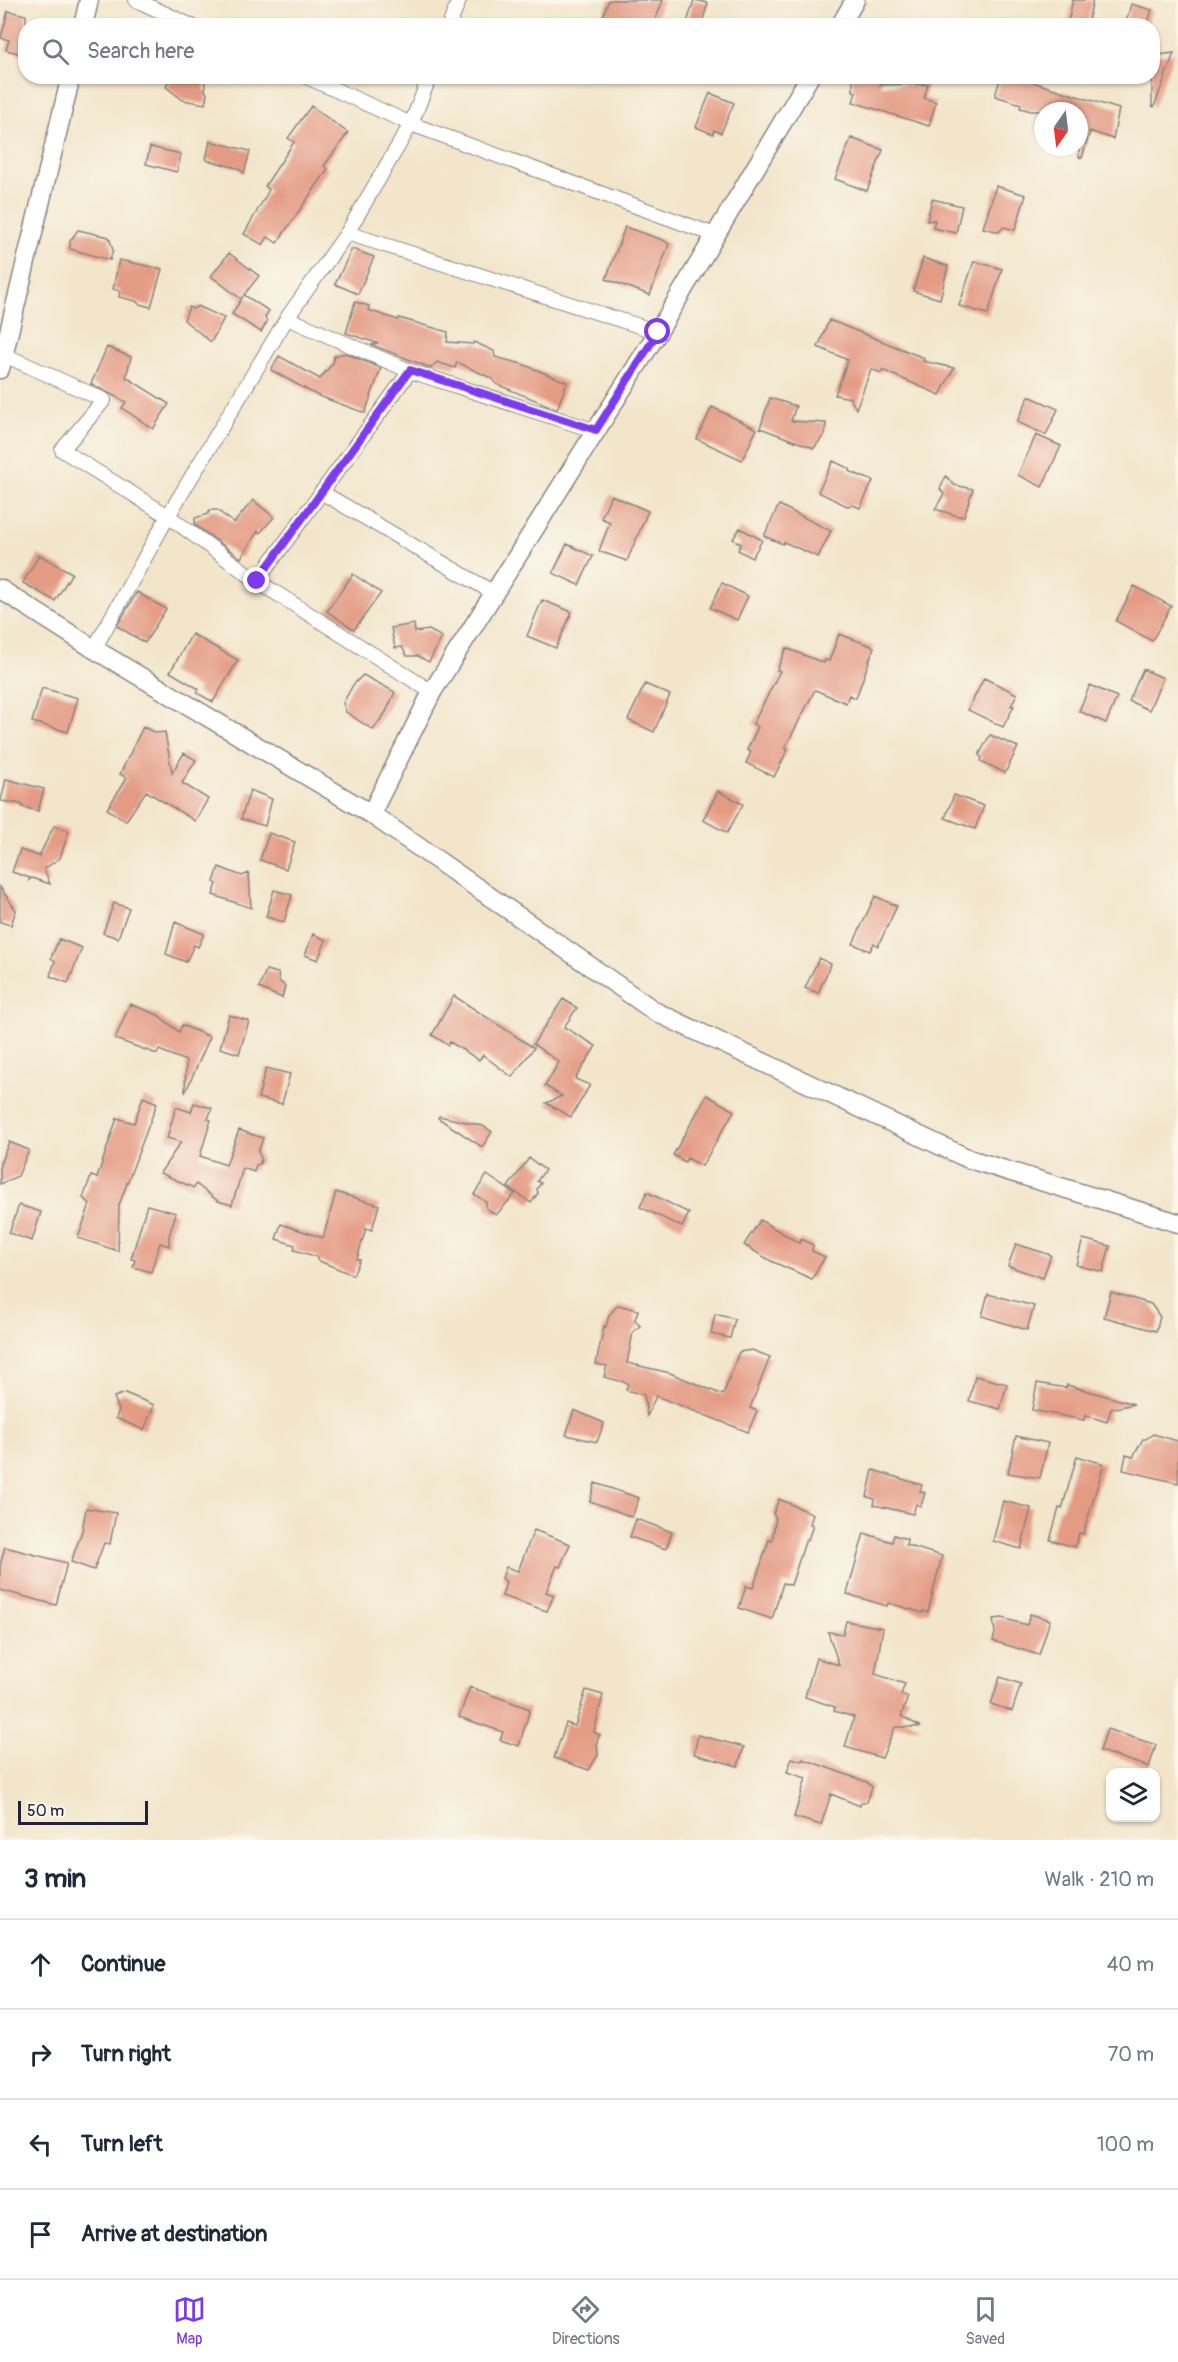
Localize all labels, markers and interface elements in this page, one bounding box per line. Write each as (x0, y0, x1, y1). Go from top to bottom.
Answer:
search box (18, 18, 1160, 84)
icon: search (39, 35, 72, 68)
text: Search here (87, 37, 194, 65)
north arrow (1034, 102, 1088, 156)
route start (644, 318, 670, 344)
route end (243, 567, 269, 593)
map controls (1106, 1768, 1160, 1822)
button: layers (1106, 1768, 1160, 1822)
scale bar (18, 1798, 148, 1826)
text: 50 m (27, 1801, 64, 1821)
text: 3 min (24, 1863, 86, 1895)
text: Walk · 210 m (1045, 1867, 1154, 1892)
icon: ahead (24, 1948, 57, 1981)
text: Continue (81, 1950, 165, 1978)
text: 40 m (1107, 1952, 1154, 1977)
icon: right (24, 2038, 57, 2071)
text: Turn right (81, 2040, 171, 2068)
text: 70 m (1108, 2042, 1154, 2067)
icon: left (24, 2128, 57, 2161)
text: Turn left (81, 2130, 163, 2158)
text: 100 m (1097, 2132, 1154, 2157)
icon: arrive (24, 2218, 57, 2251)
text: Arrive at destination (81, 2220, 267, 2248)
tab: Map (173, 2293, 206, 2349)
tab: Directions (552, 2293, 620, 2349)
tab: Saved (965, 2293, 1005, 2349)

